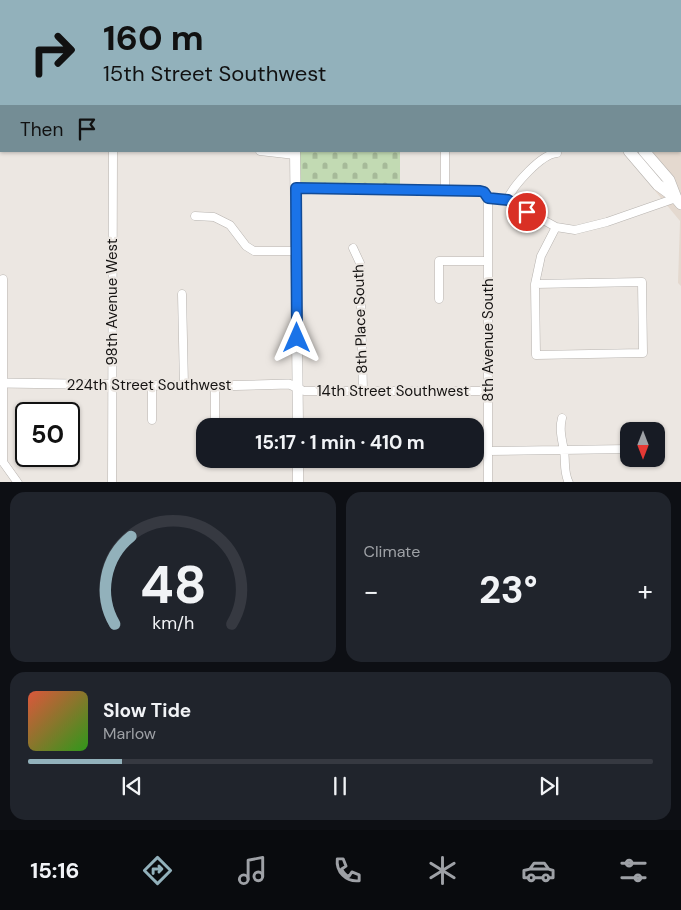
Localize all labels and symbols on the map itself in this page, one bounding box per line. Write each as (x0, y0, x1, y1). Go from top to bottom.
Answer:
pin (506, 191, 548, 233)
street label: 98th Avenue West (102, 238, 122, 366)
street label: 8th Place South (348, 264, 372, 374)
street label: 8th Avenue South (478, 278, 498, 402)
position arrow (270, 311, 322, 363)
street label: 224th Street Southwest (67, 375, 231, 395)
street label: 14th Street Southwest (317, 381, 469, 401)
speed limit sign: 50 (15, 402, 80, 467)
north arrow (620, 422, 665, 468)

